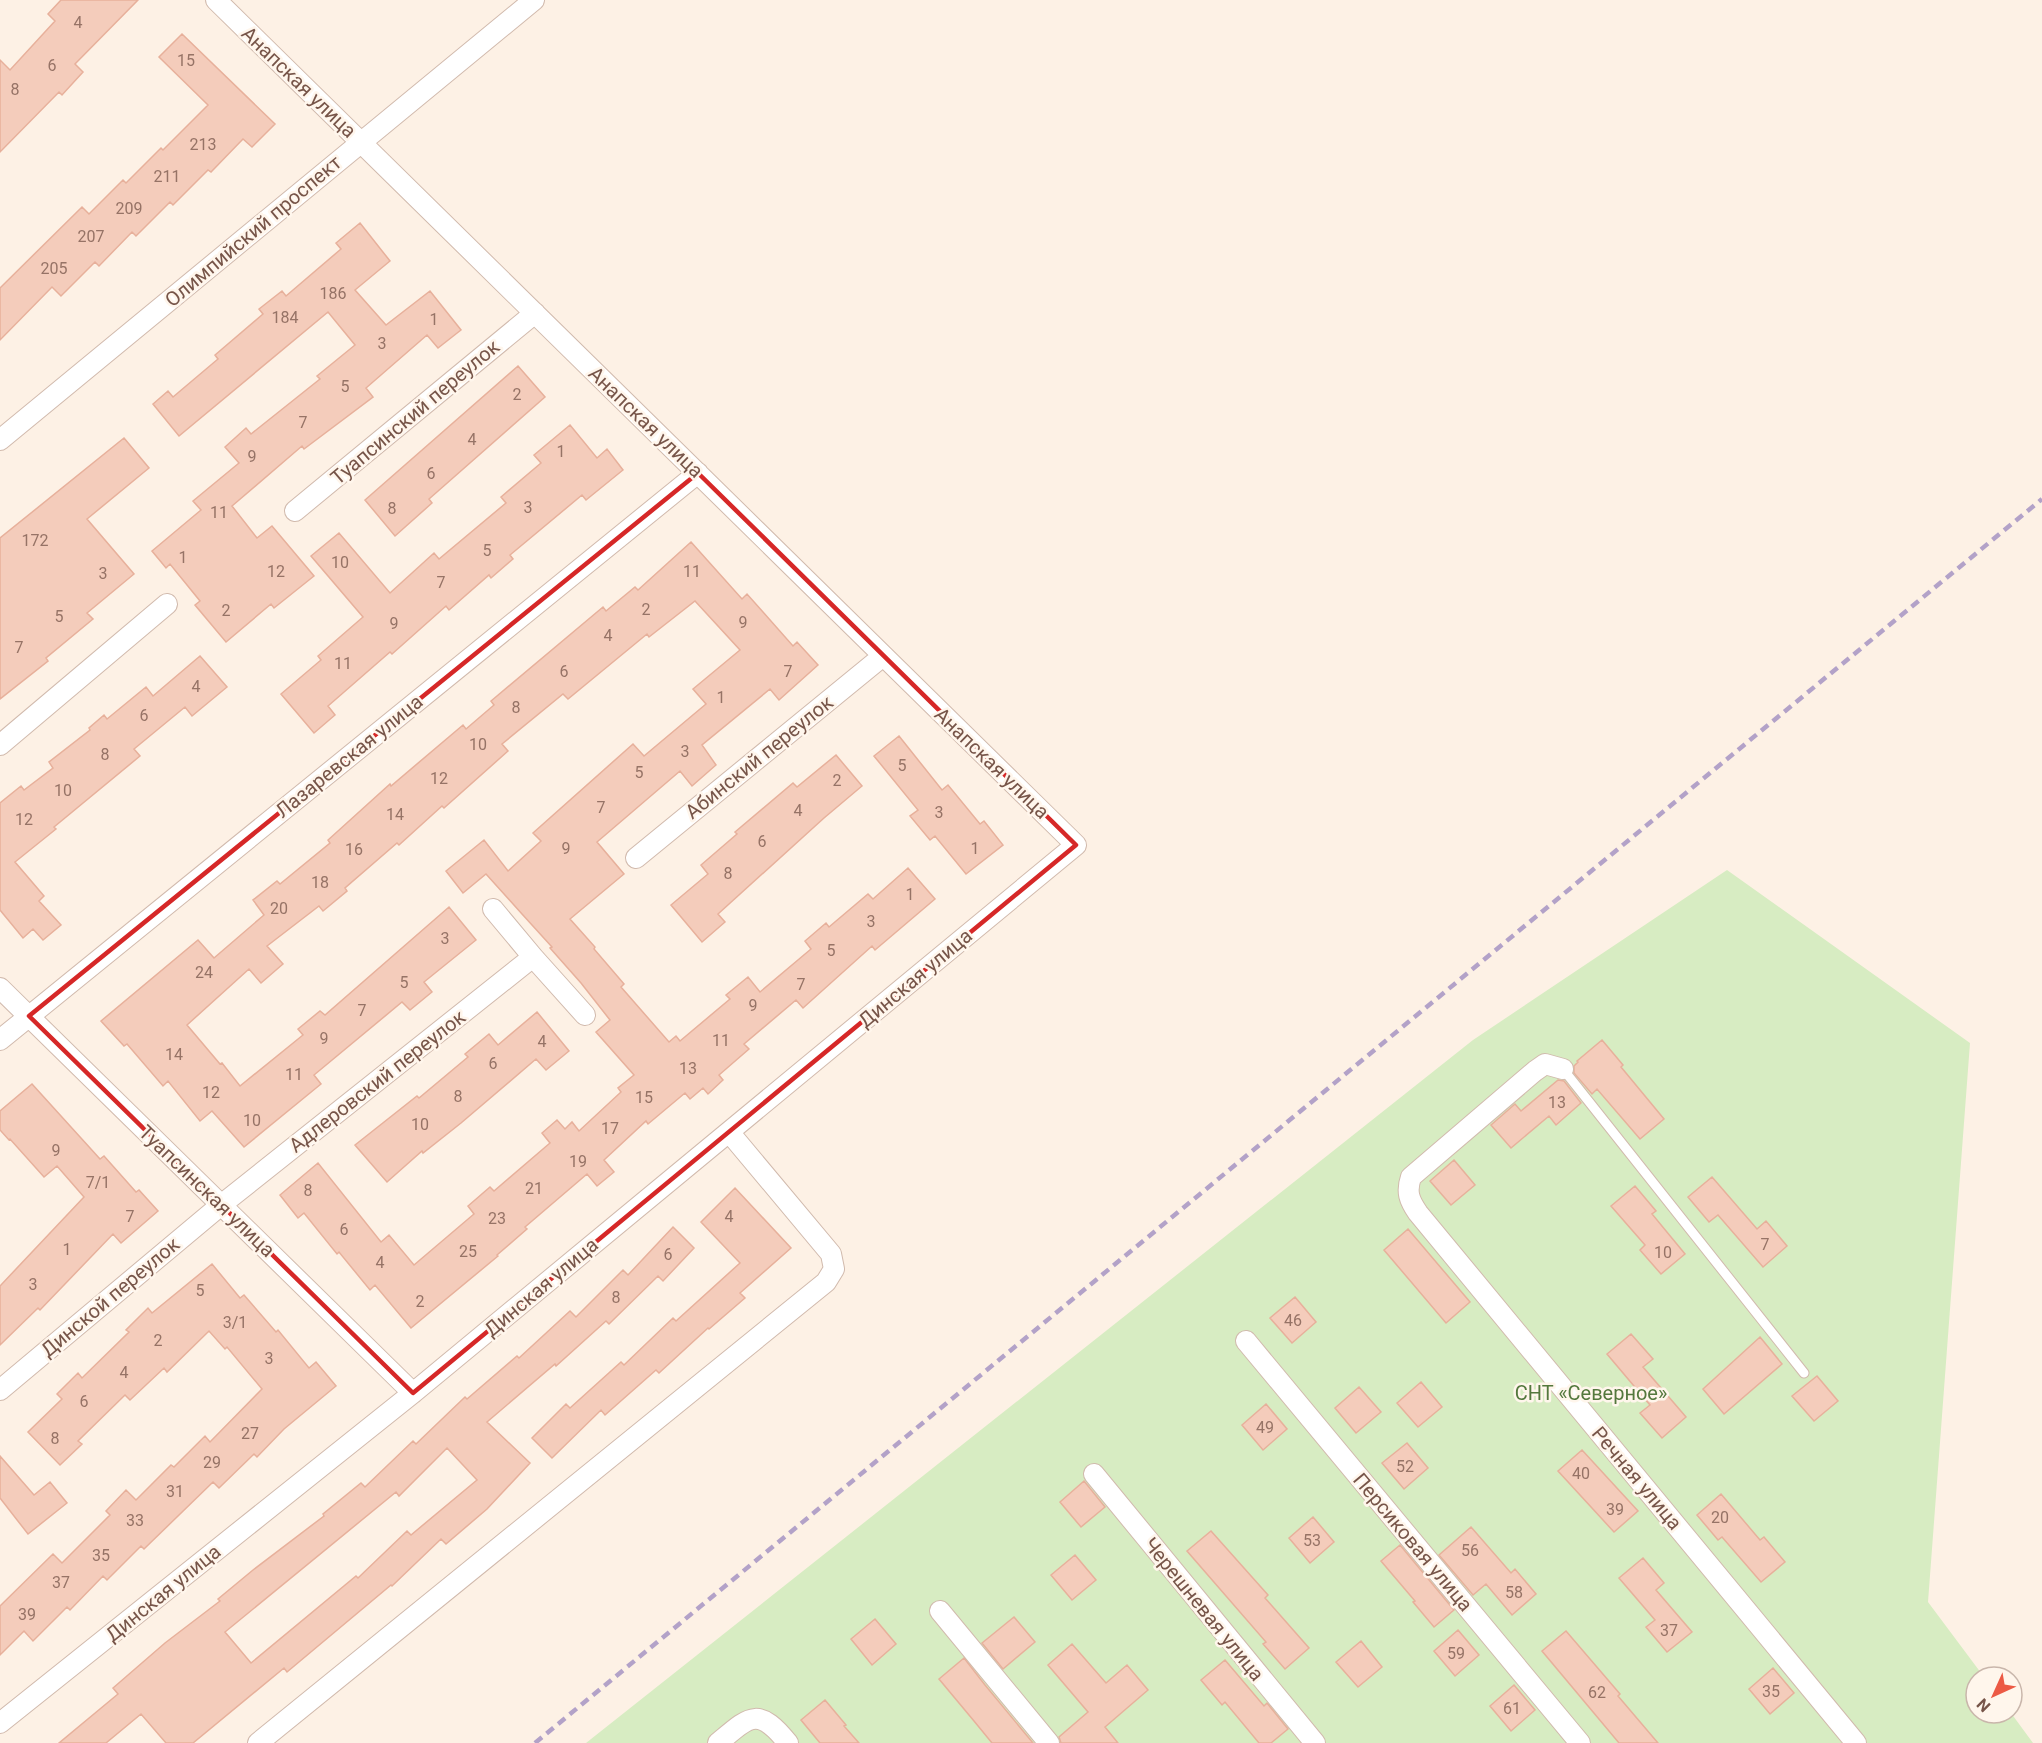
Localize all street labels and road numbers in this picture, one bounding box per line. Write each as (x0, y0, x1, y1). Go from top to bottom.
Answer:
street label: Анапская улица (237, 21, 361, 143)
street label: Олимпийский проспект (160, 150, 346, 312)
street label: Туапсинский переулок (326, 334, 504, 490)
street label: Анапская улица (584, 361, 708, 483)
street label: Лазаревская улица (271, 689, 427, 823)
street label: Абинский переулок (680, 690, 838, 824)
street label: Анапская улица (930, 702, 1054, 824)
street label: Динская улица (853, 923, 977, 1033)
street label: Адлеровский переулок (284, 1005, 470, 1157)
street label: Туапсинская улица (134, 1120, 280, 1262)
street label: Динской переулок (36, 1232, 184, 1362)
street label: Динская улица (479, 1232, 603, 1342)
street label: Речная улица (1587, 1422, 1687, 1534)
street label: Персиковая улица (1348, 1468, 1478, 1616)
street label: Черешневая улица (1139, 1532, 1269, 1686)
street label: Динская улица (101, 1539, 225, 1647)

